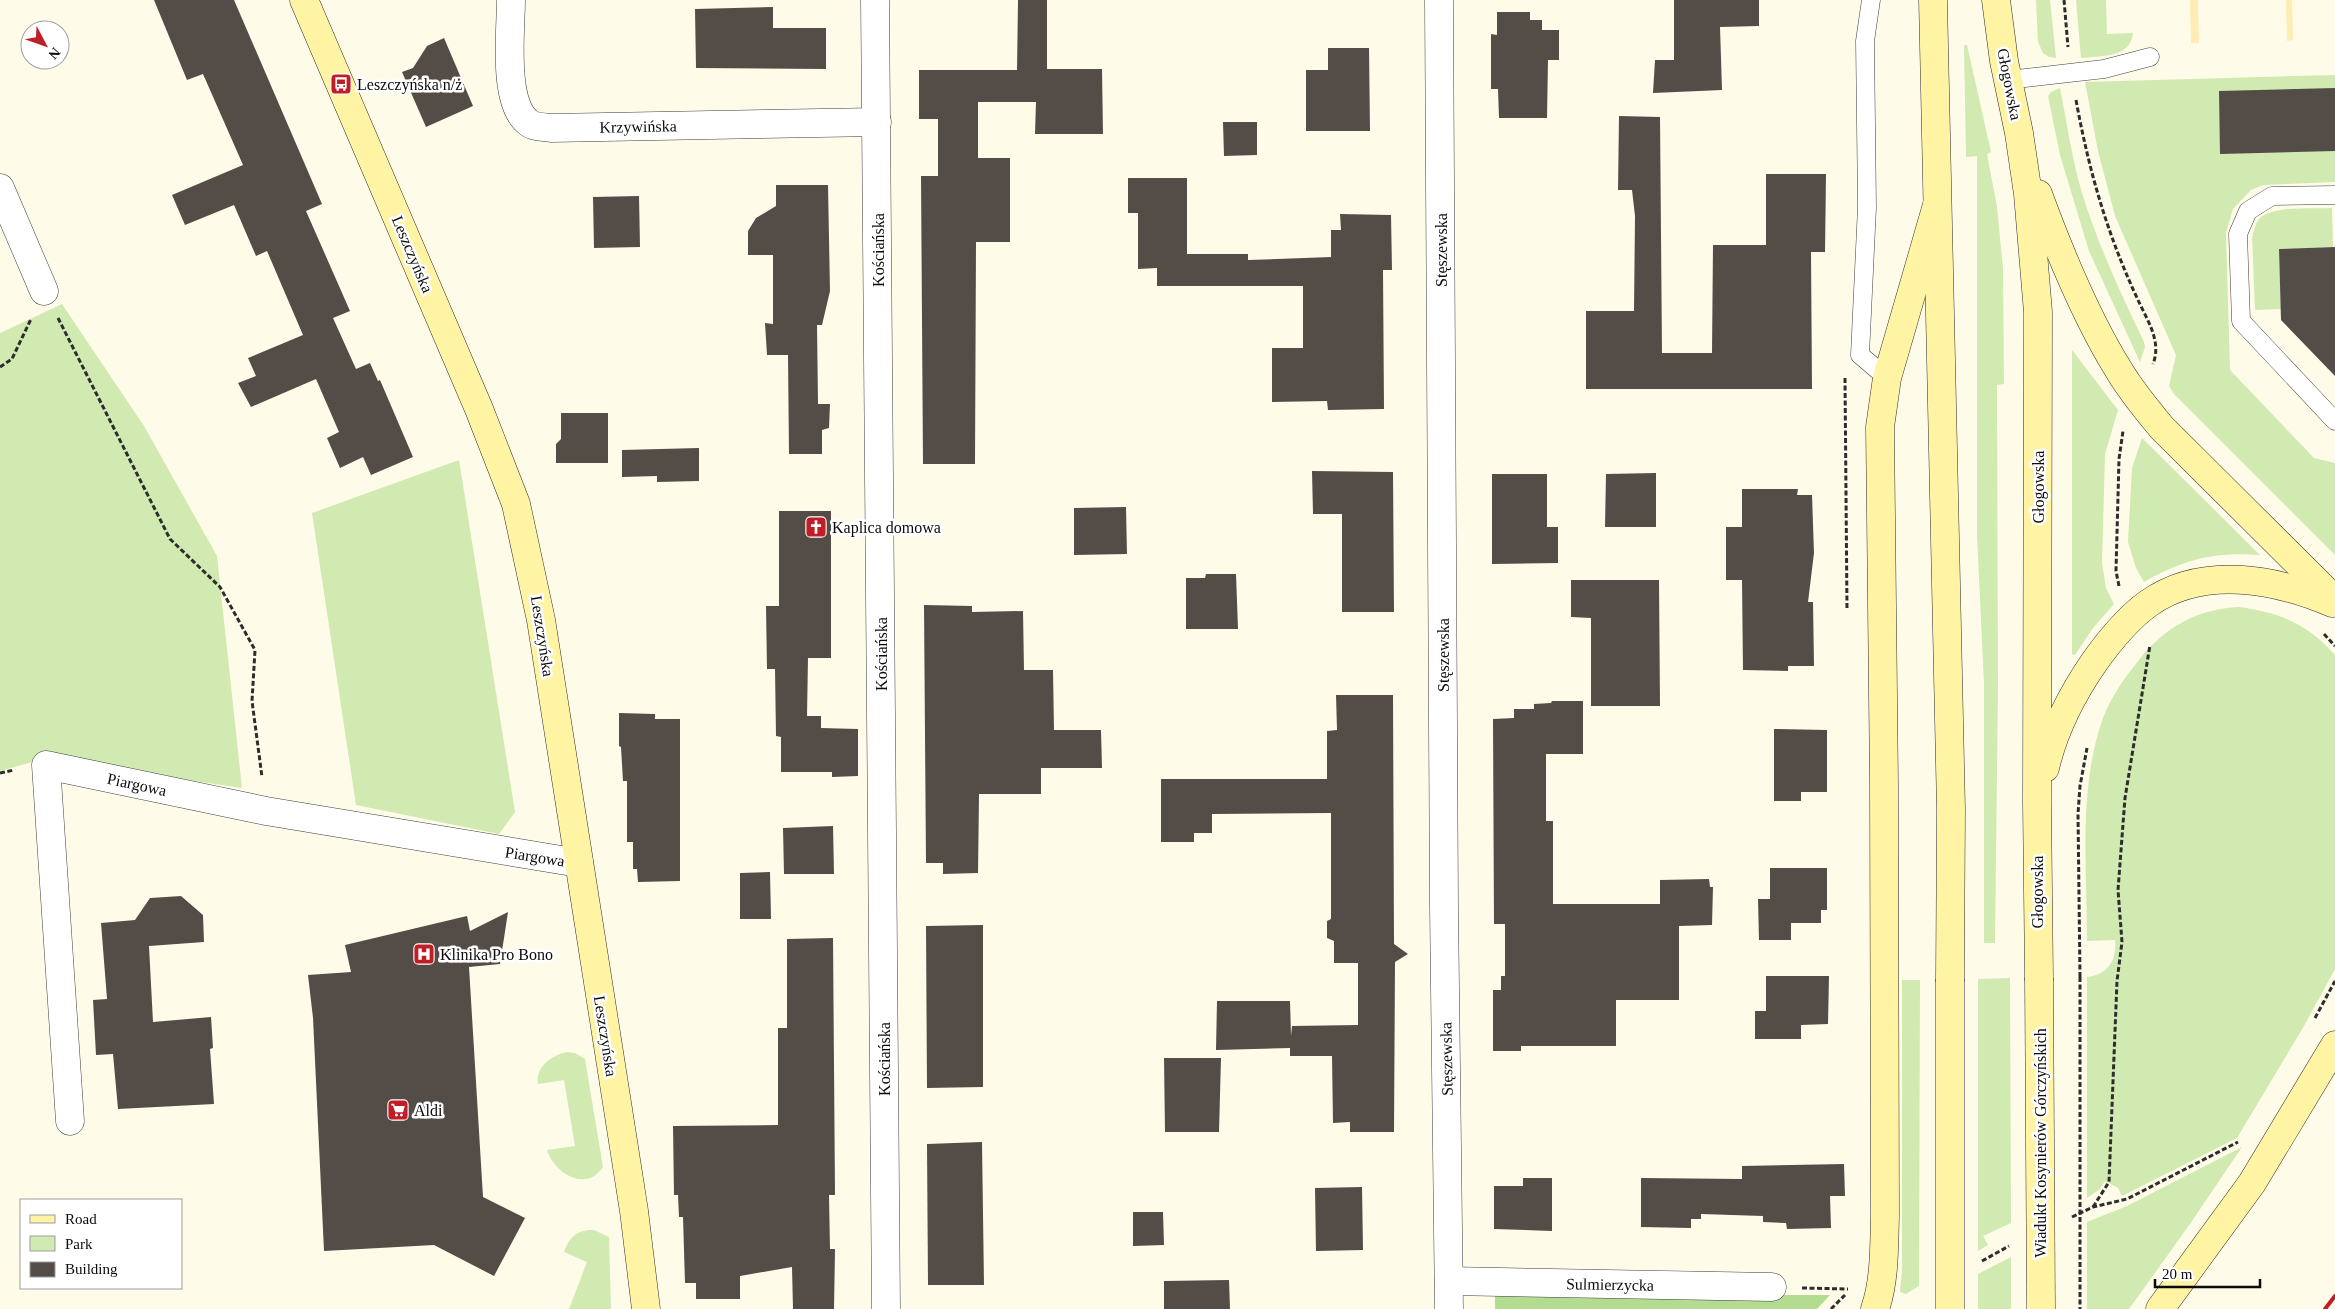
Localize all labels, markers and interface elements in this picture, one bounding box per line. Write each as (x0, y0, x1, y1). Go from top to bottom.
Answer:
north arrow (20, 20, 70, 70)
text: N (45, 44, 63, 62)
street label: Głogowska (1993, 47, 2025, 122)
bus stop icon: Leszczyńska n/ż (329, 72, 353, 96)
place label: Leszczyńska n/ż (357, 76, 462, 94)
street label: Krzywińska (599, 117, 677, 137)
street label: Leszczyńska (388, 213, 436, 296)
street label: Kościańska (870, 213, 887, 287)
street label: Stęszewska (1433, 213, 1451, 287)
street label: Głogowska (2030, 451, 2048, 523)
church icon: Kaplica domowa (804, 515, 828, 539)
place label: Kaplica domowa (832, 519, 941, 537)
street label: Leszczyńska (527, 594, 557, 678)
street label: Kościańska (873, 617, 890, 691)
street label: Stęszewska (1435, 618, 1453, 692)
street label: Piargowa (106, 770, 168, 800)
street label: Piargowa (504, 843, 566, 871)
street label: Głogowska (2029, 856, 2047, 928)
hospital icon: Klinika Pro Bono (412, 942, 436, 966)
place label: Klinika Pro Bono (440, 946, 553, 963)
street label: Leszczyńska (590, 994, 620, 1078)
street label: Kościańska (876, 1022, 893, 1096)
street label: Stęszewska (1437, 1022, 1457, 1096)
street label: Wiadukt Kosynierów Górczyńskich (2032, 1028, 2050, 1258)
supermarket icon: Aldi (386, 1098, 410, 1122)
place label: Aldi (414, 1102, 443, 1119)
legend (20, 1199, 182, 1289)
text: Road (65, 1211, 97, 1227)
text: Park (65, 1236, 93, 1252)
scale bar (2155, 1256, 2260, 1288)
text: Building (65, 1261, 118, 1277)
text: 20 m (2162, 1266, 2193, 1282)
street label: Sulmierzycka (1566, 1275, 1654, 1295)

